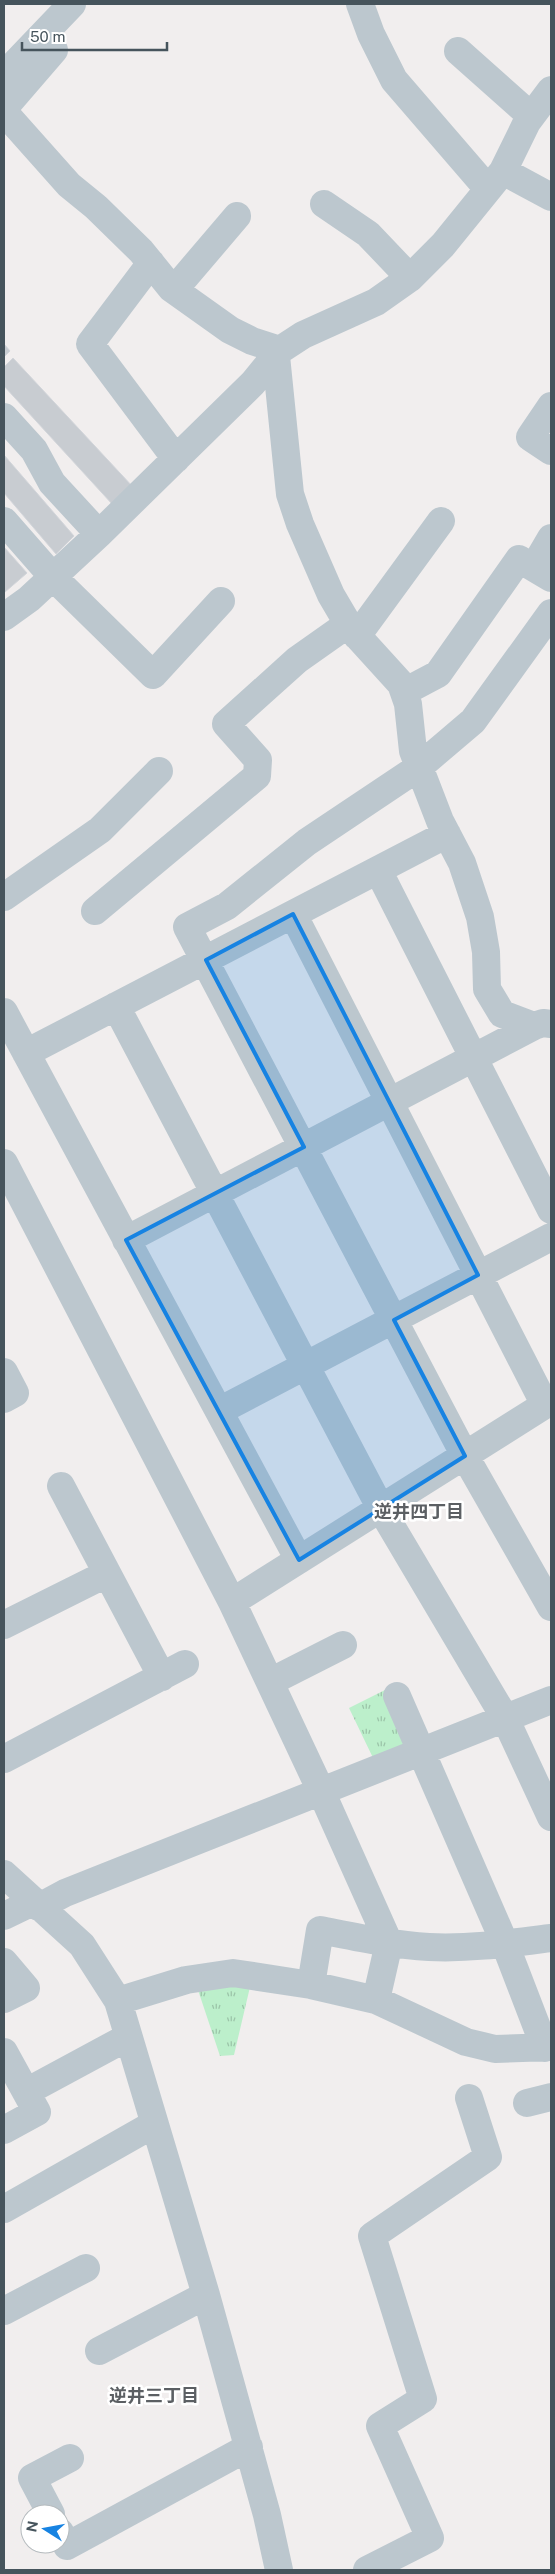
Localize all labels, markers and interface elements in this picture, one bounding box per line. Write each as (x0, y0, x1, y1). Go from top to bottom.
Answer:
scale bar (22, 20, 168, 52)
text: 50 m (30, 28, 65, 45)
district label: 逆井四丁目 (374, 1501, 464, 1522)
district label: 逆井三丁目 (109, 2385, 199, 2406)
north arrow (20, 2504, 70, 2554)
text: N (23, 2520, 41, 2533)

